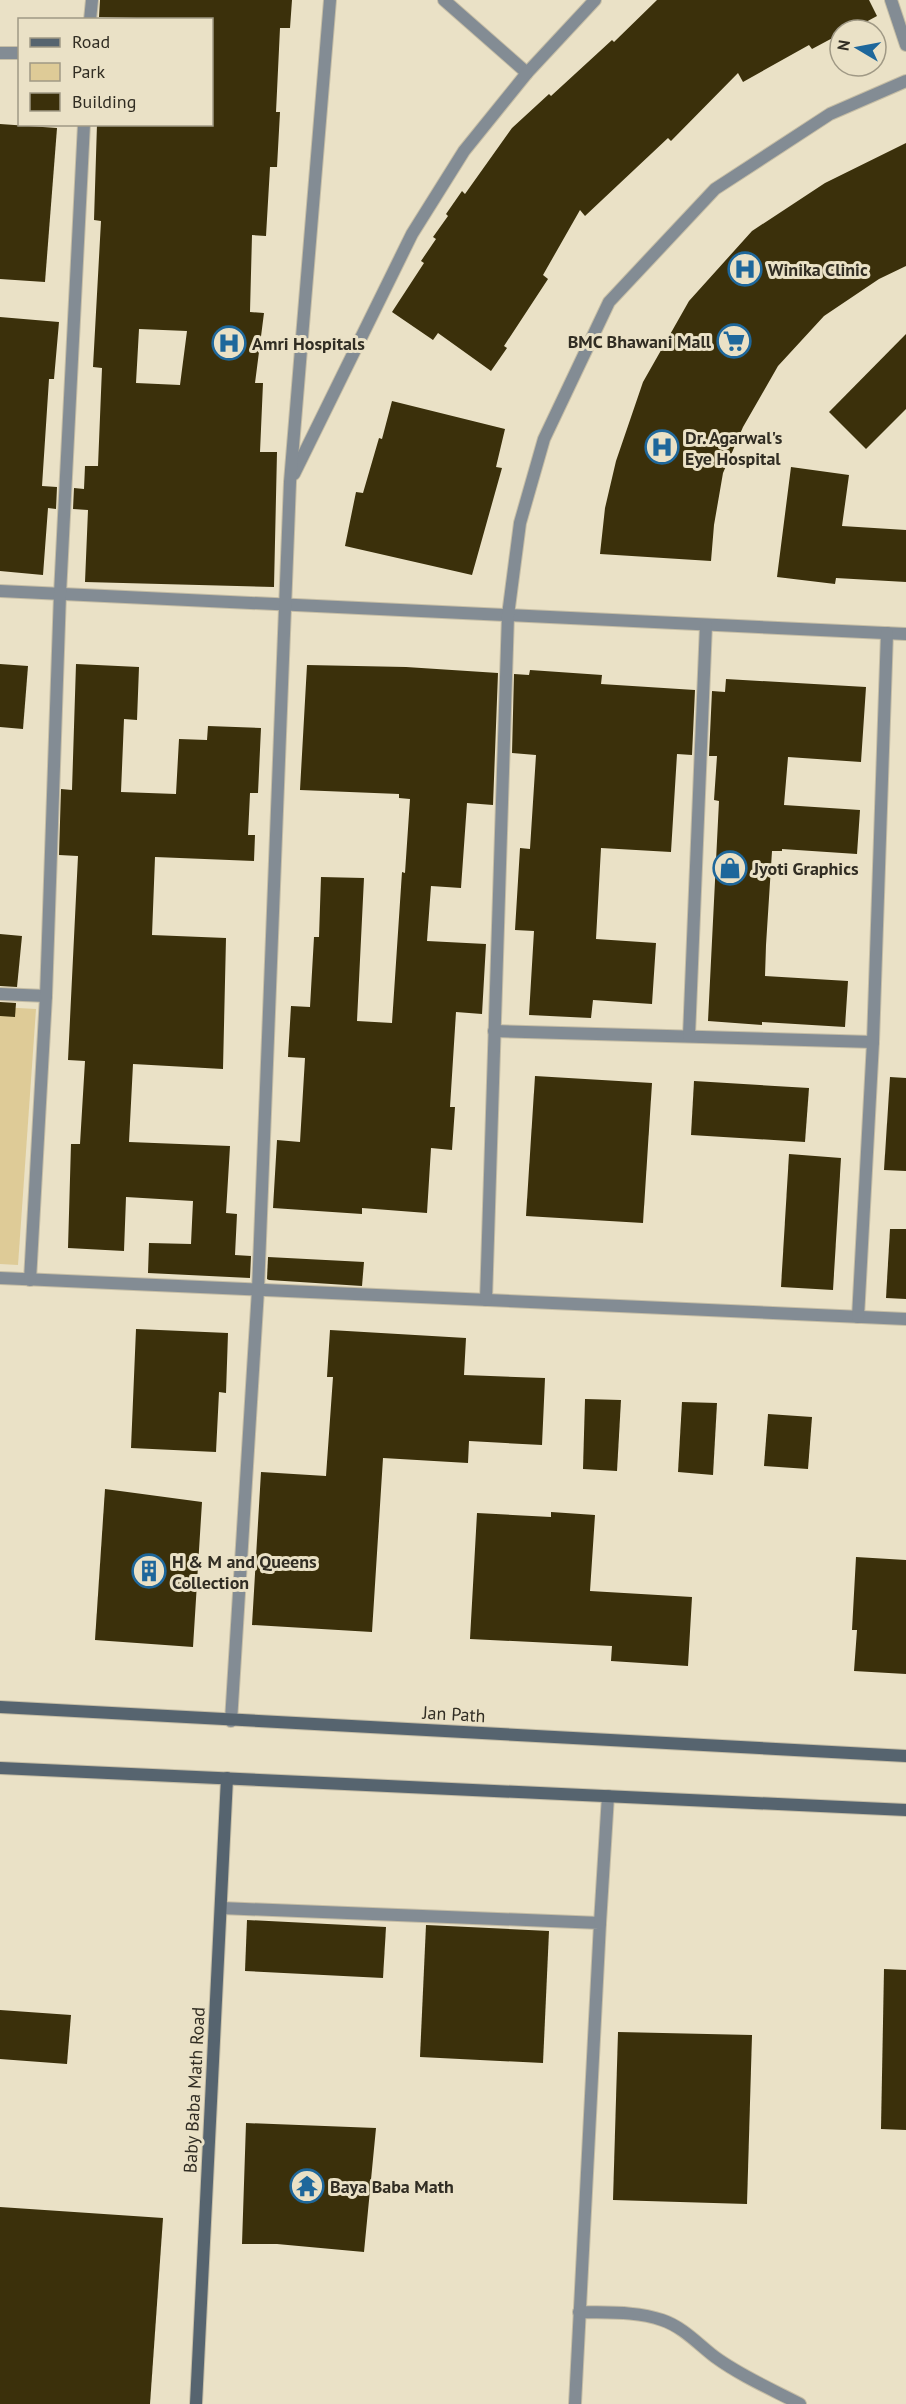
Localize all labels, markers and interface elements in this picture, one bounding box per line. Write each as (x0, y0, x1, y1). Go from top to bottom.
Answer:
legend (18, 18, 213, 126)
north arrow (828, 18, 888, 78)
text: Road (72, 30, 110, 53)
text: N (832, 38, 854, 52)
text: Park (72, 60, 105, 83)
text: Building (72, 90, 136, 113)
hospital icon: Winika Clinic (727, 251, 763, 287)
place label: Winika Clinic (768, 258, 868, 281)
supermarket icon: BMC Bhawani Mall (716, 323, 752, 359)
hospital icon: Amri Hospitals (211, 325, 247, 361)
place label: BMC Bhawani Mall (568, 330, 712, 353)
place label: Amri Hospitals (252, 332, 365, 355)
place label: Dr. Agarwal's Eye Hospital (685, 426, 783, 470)
hospital icon: Dr. Agarwal's Eye Hospital (644, 429, 680, 465)
shop icon: Jyoti Graphics (712, 850, 748, 886)
place label: Jyoti Graphics (752, 857, 859, 880)
place label: H & M and Queens Collection (172, 1550, 317, 1594)
building icon: H & M and Queens Collection (131, 1553, 167, 1589)
street label: Jan Path (421, 1701, 486, 1727)
street label: Baby Baba Math Road (178, 2006, 210, 2174)
temple icon: Baya Baba Math (289, 2168, 325, 2204)
place label: Baya Baba Math (330, 2175, 454, 2198)

